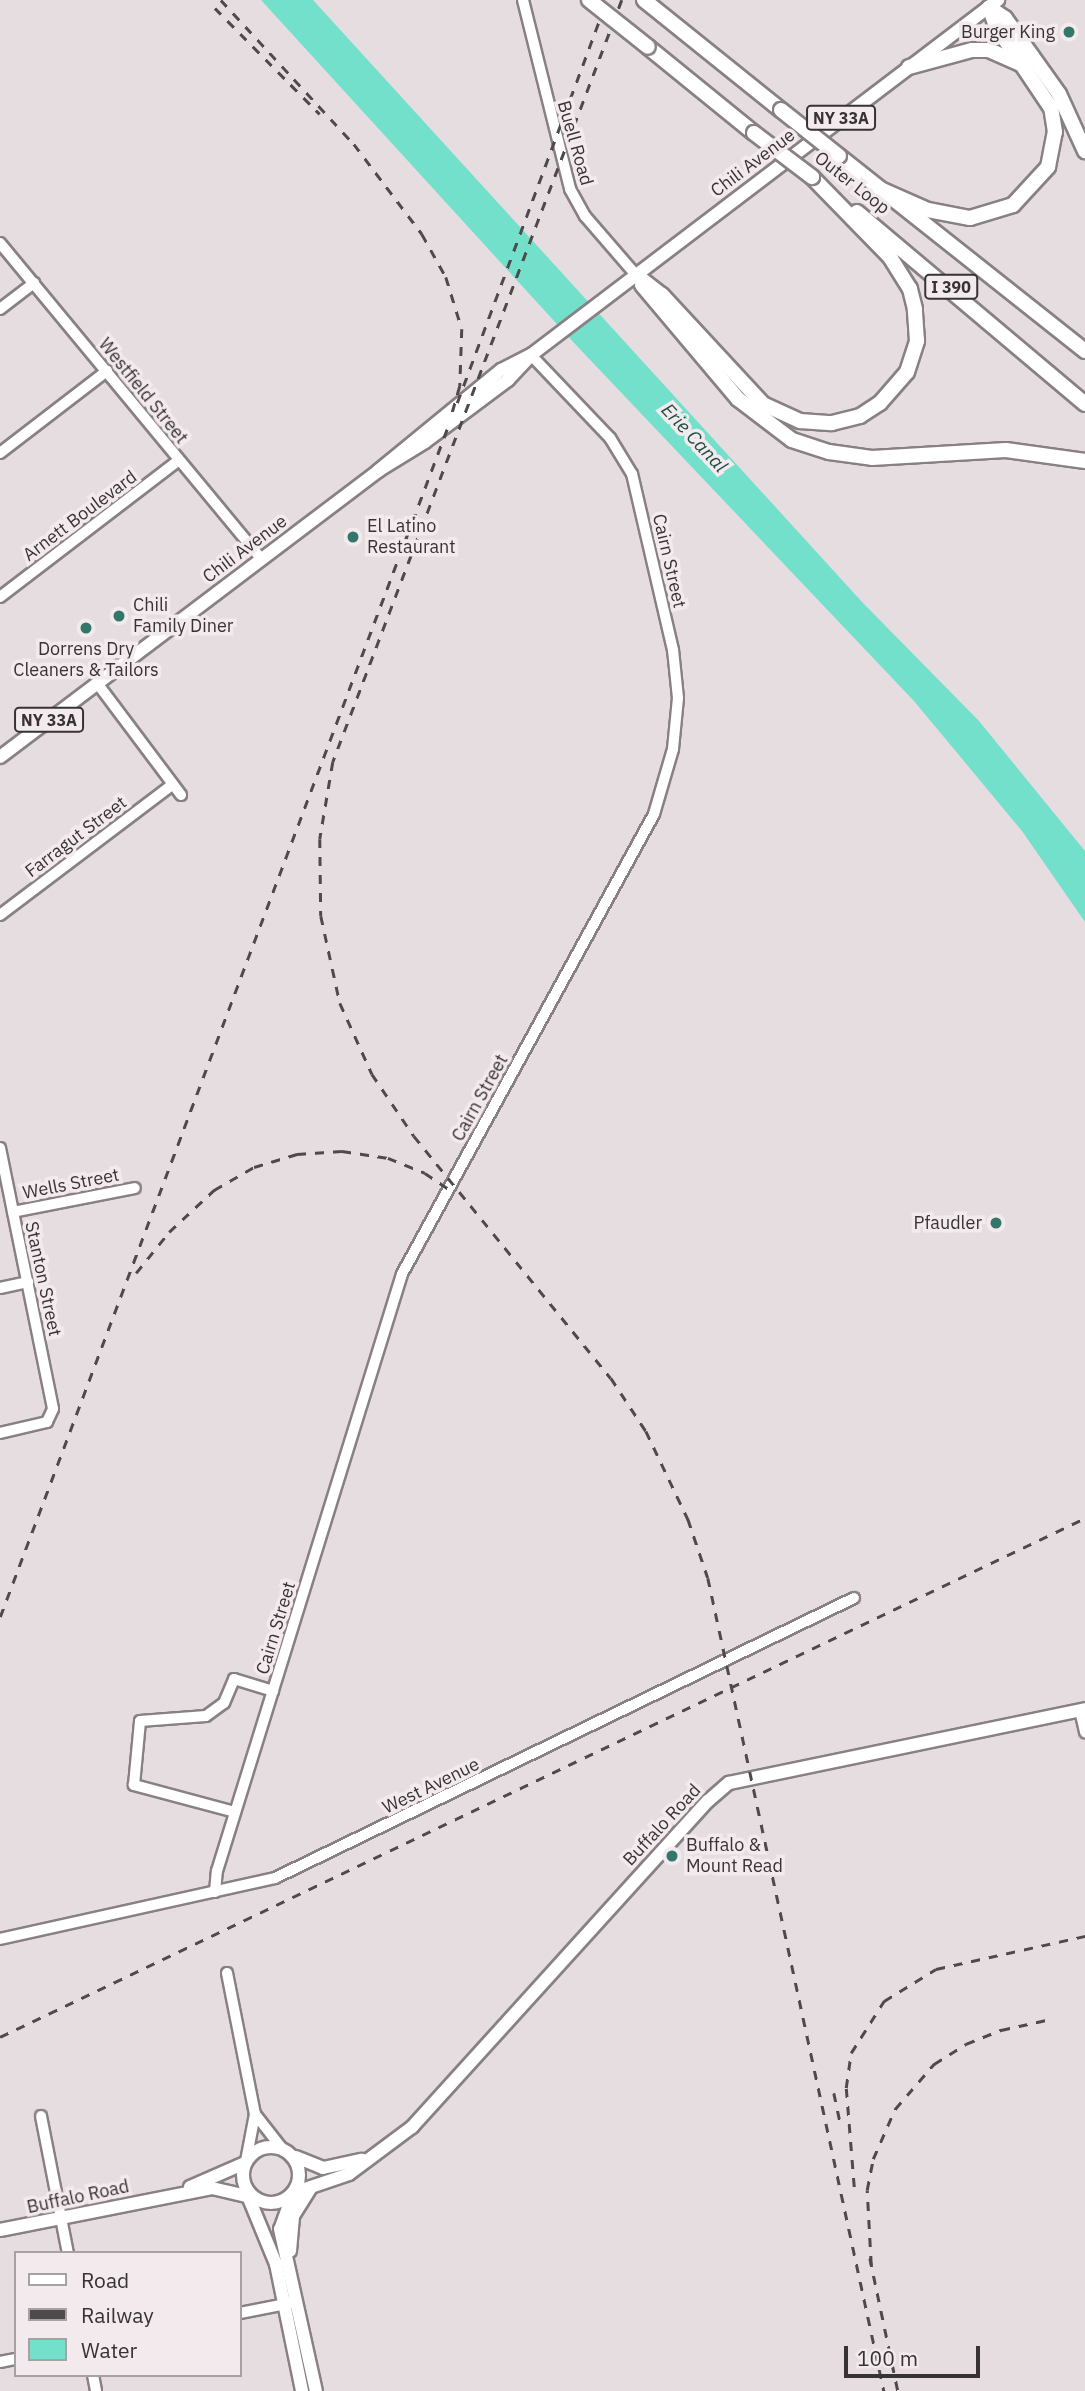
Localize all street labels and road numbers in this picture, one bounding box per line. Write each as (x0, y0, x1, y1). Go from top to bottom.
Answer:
street label: Buell Road (553, 98, 597, 188)
road number: NY 33A (806, 106, 876, 130)
street label: Chili Avenue (707, 124, 799, 202)
street label: Outer Loop (810, 147, 894, 219)
road number: I 390 (923, 274, 979, 300)
street label: Westfield Street (94, 334, 192, 448)
street label: Arnett Boulevard (19, 466, 141, 566)
street label: Chili Avenue (199, 510, 291, 588)
street label: Cairn Street (648, 512, 690, 610)
road number: NY 33A (14, 708, 84, 733)
street label: Farragut Street (21, 792, 131, 882)
street label: Cairn Street (447, 1051, 513, 1145)
street label: Wells Street (21, 1164, 121, 1204)
street label: Stanton Street (20, 1220, 66, 1338)
street label: Cairn Street (252, 1579, 300, 1677)
street label: West Avenue (379, 1753, 483, 1819)
street label: Buffalo Road (619, 1780, 705, 1870)
street label: Buffalo Road (25, 2176, 131, 2218)

